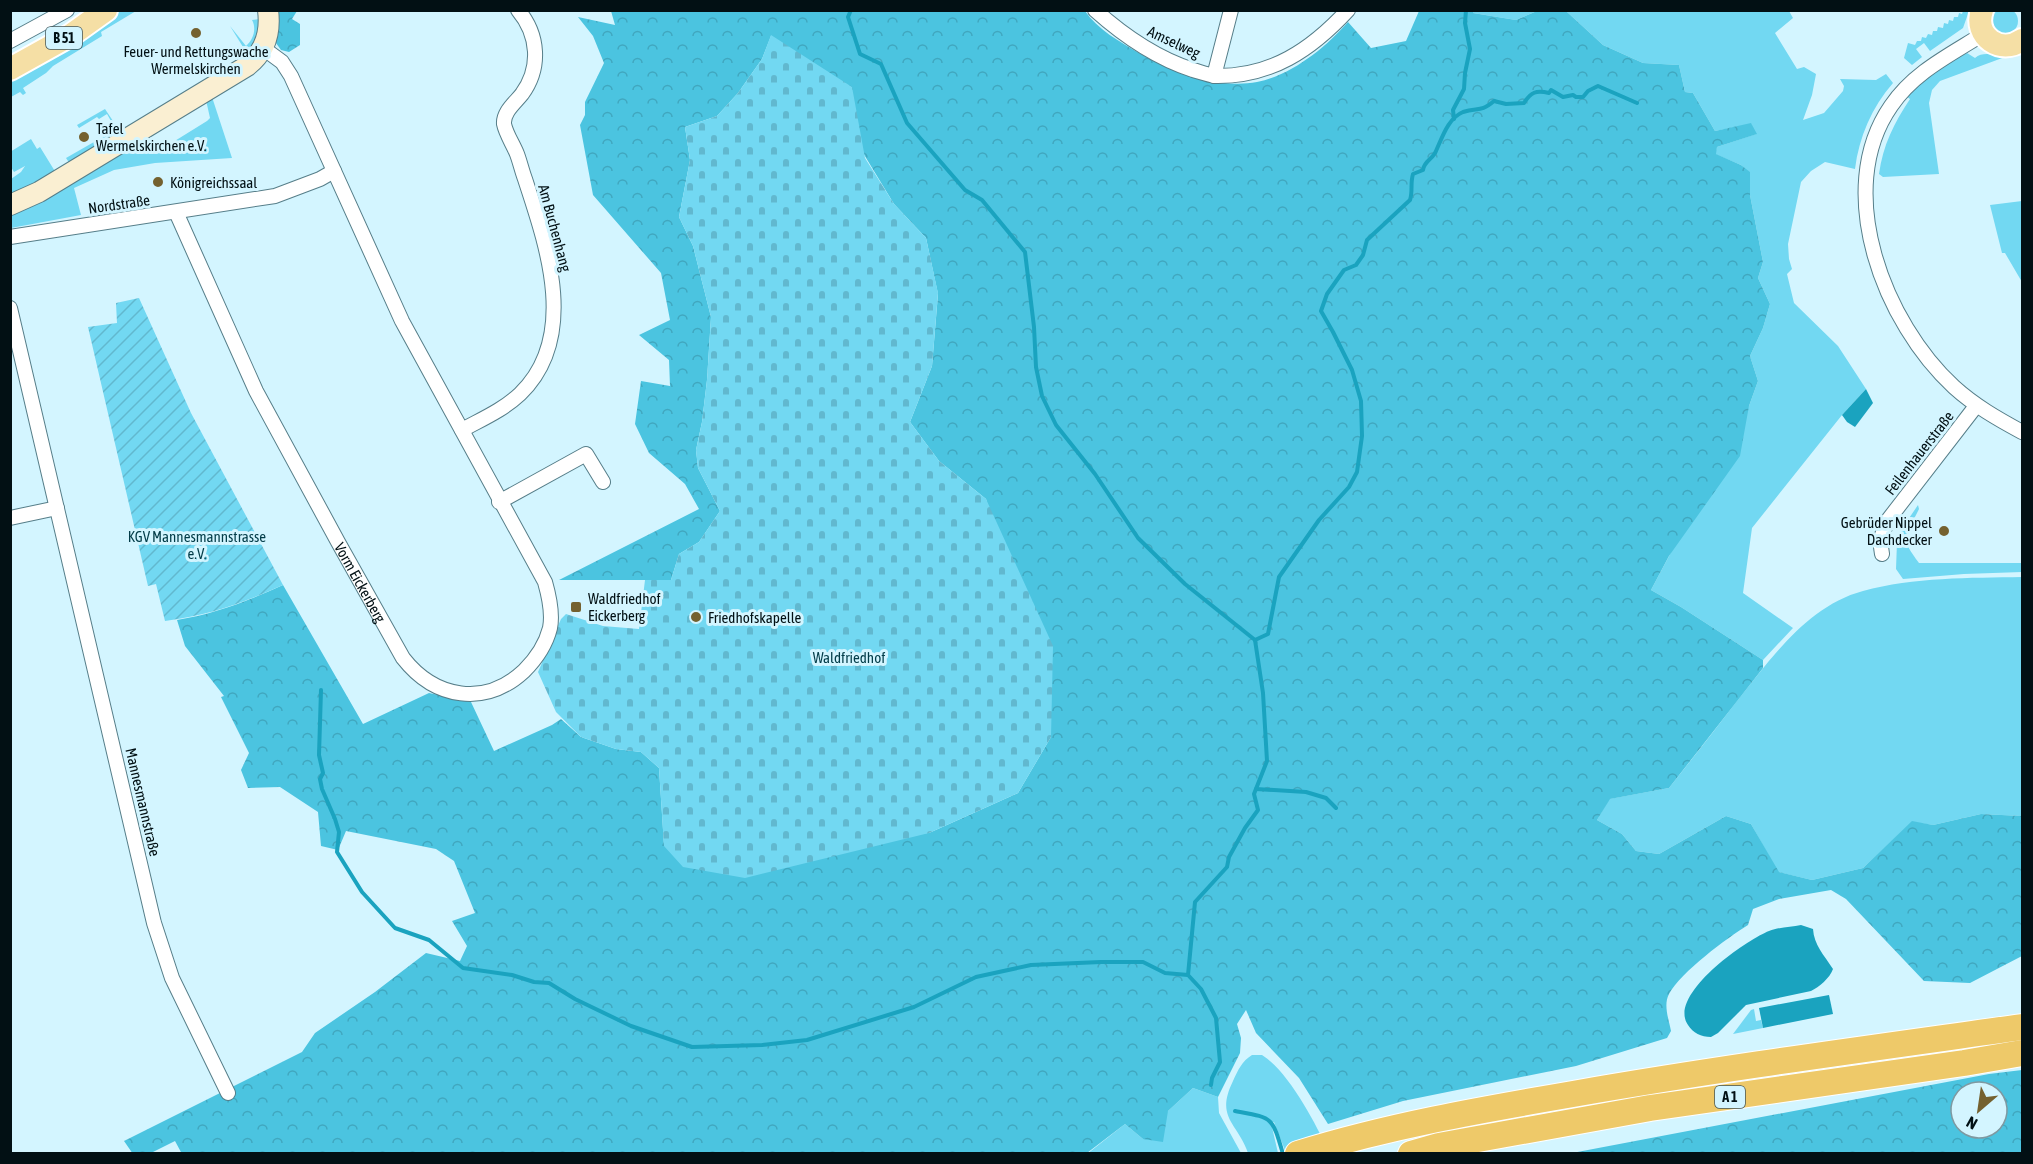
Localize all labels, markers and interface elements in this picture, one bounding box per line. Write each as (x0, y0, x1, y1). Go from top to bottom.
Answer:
street label: Amselweg (1145, 22, 1204, 62)
marker: Feuer- und Rettungswache Wermelskirchen (189, 26, 203, 40)
road number: B 51 (46, 27, 82, 49)
place label: Feuer- und Rettungswache Wermelskirchen (123, 43, 269, 77)
place label: Tafel Wermelskirchen e.V. (96, 120, 207, 154)
marker: Tafel Wermelskirchen e.V. (77, 130, 91, 144)
place label: Königreichssaal (170, 174, 257, 191)
marker: Königreichssaal (151, 175, 165, 189)
street label: Am Buchenhang (535, 183, 575, 274)
street label: Nordstraße (87, 191, 151, 217)
street label: Feilenhauerstraße (1881, 408, 1957, 498)
place label: Gebrüder Nippel Dachdecker (1841, 514, 1933, 548)
marker: Gebrüder Nippel Dachdecker (1937, 524, 1951, 538)
park label: KGV Mannesmannstrasse e.V. (128, 528, 266, 562)
street label: Vorm Eickerberg (331, 539, 390, 626)
place label: Waldfriedhof Eickerberg (588, 590, 661, 624)
marker: Waldfriedhof Eickerberg (569, 600, 583, 614)
place label: Friedhofskapelle (708, 609, 802, 626)
marker: Friedhofskapelle (689, 610, 703, 624)
park label: Waldfriedhof (813, 649, 885, 666)
street label: Mannesmannstraße (122, 746, 164, 858)
north arrow (1949, 1080, 2009, 1140)
road number: A 1 (1715, 1086, 1745, 1108)
text: N (1963, 1113, 1980, 1133)

